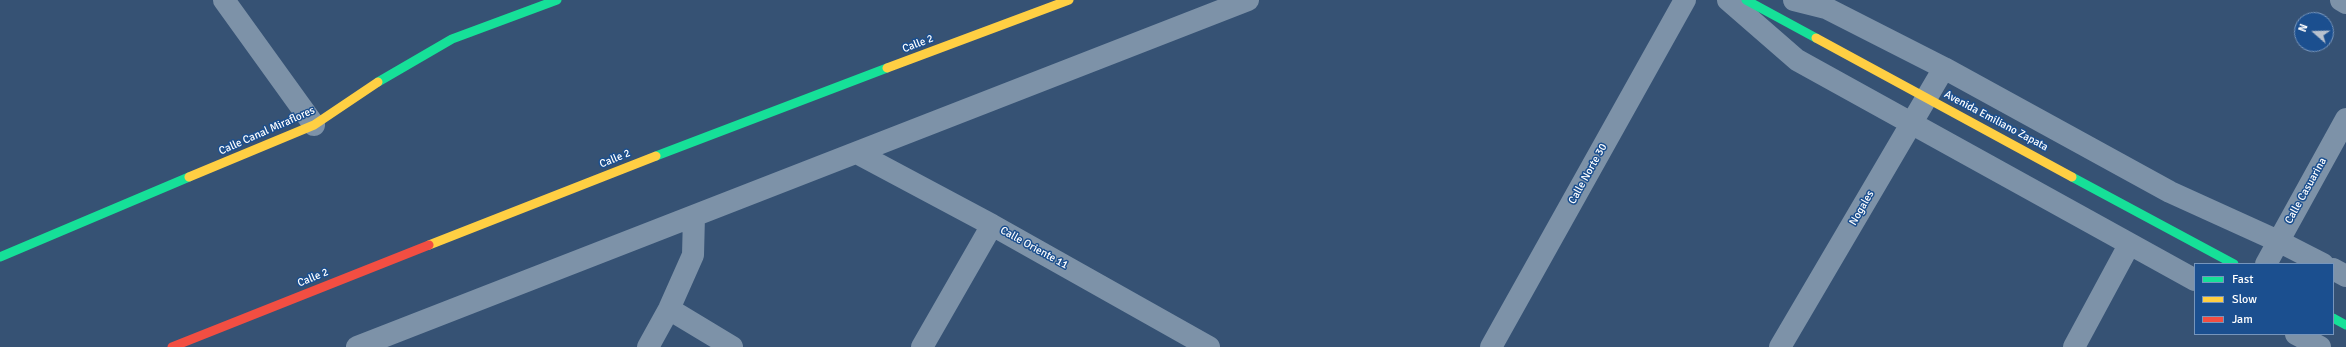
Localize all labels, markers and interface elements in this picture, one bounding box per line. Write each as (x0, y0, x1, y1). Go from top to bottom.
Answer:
north arrow (2294, 12, 2334, 52)
text: N (2296, 22, 2311, 34)
street label: Calle 2 (901, 32, 935, 56)
street label: Avenida Emiliano Zapata (1942, 88, 2050, 154)
street label: Calle Canal Miraflores (217, 104, 317, 158)
street label: Calle Norte 30 (1566, 141, 1610, 207)
street label: Calle 2 (598, 147, 632, 171)
street label: Calle Casuarina (2282, 156, 2330, 226)
street label: Nogales (1847, 188, 1877, 228)
street label: Calle Oriente 11 (998, 224, 1070, 272)
legend (2194, 263, 2334, 335)
street label: Calle 2 (296, 266, 330, 290)
text: Fast (2232, 272, 2253, 287)
text: Slow (2232, 292, 2257, 307)
text: Jam (2232, 312, 2253, 327)

